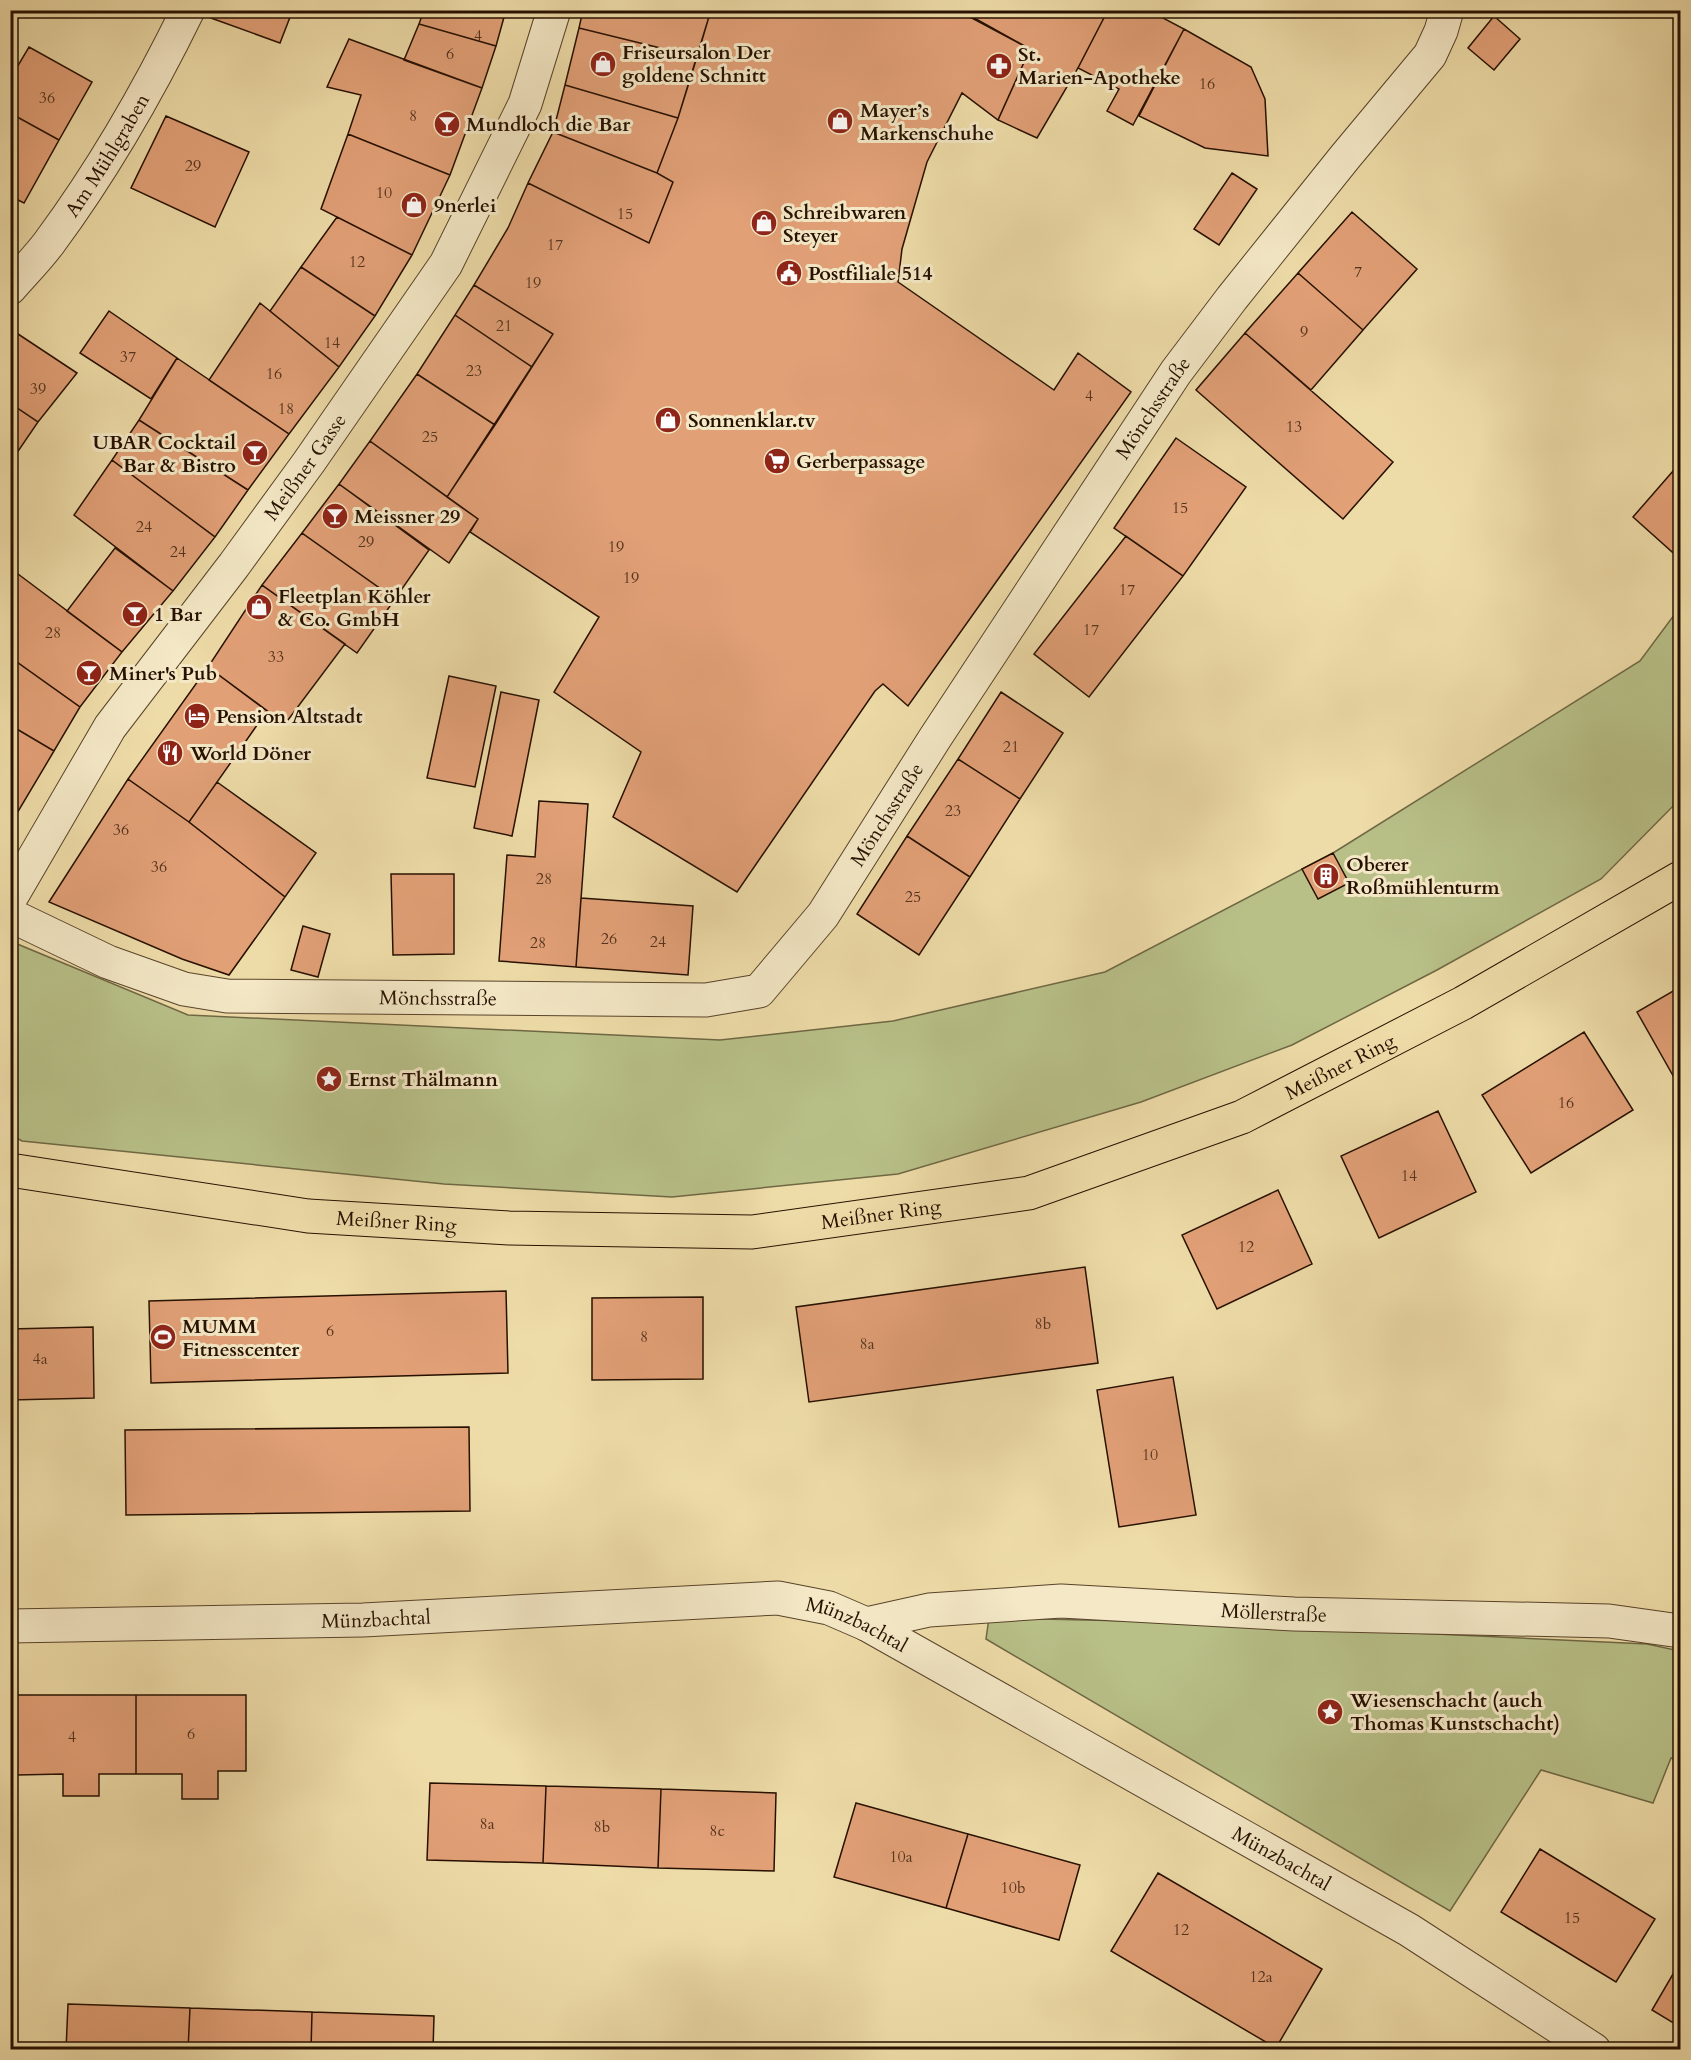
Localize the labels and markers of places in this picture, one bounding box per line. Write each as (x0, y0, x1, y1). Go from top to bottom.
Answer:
place label: Friseursalon Der goldene Schnitt (622, 39, 771, 89)
place label: St. Marien-Apotheke (1018, 41, 1181, 91)
shop icon: Friseursalon Der goldene Schnitt (588, 49, 618, 79)
pharmacy icon: St. Marien-Apotheke (984, 51, 1014, 81)
place label: Mayer’s Markenschuhe (860, 97, 994, 147)
shop icon: Mayer’s Markenschuhe (825, 106, 855, 136)
bar icon: Mundloch die Bar (432, 109, 462, 139)
place label: Mundloch die Bar (466, 111, 631, 138)
shop icon: 9nerlei (399, 190, 429, 220)
place label: 9nerlei (434, 192, 496, 219)
place label: Schreibwaren Steyer (783, 199, 906, 249)
shop icon: Schreibwaren Steyer (749, 208, 779, 238)
public building icon: Postfiliale 514 (774, 258, 804, 288)
place label: Postfiliale 514 (808, 260, 933, 287)
shop icon: Sonnenklar.tv (653, 405, 683, 435)
place label: Sonnenklar.tv (688, 407, 816, 434)
place label: UBAR Cocktail Bar & Bistro (93, 429, 236, 479)
bar icon: UBAR Cocktail Bar & Bistro (240, 438, 270, 468)
supermarket icon: Gerberpassage (762, 446, 792, 476)
place label: Gerberpassage (796, 448, 925, 475)
bar icon: Meissner 29 (320, 501, 350, 531)
place label: Meissner 29 (354, 503, 460, 530)
place label: Fleetplan Köhler & Co. GmbH (278, 583, 431, 633)
shop icon: Fleetplan Köhler & Co. GmbH (244, 592, 274, 622)
bar icon: 1 Bar (120, 599, 150, 629)
place label: 1 Bar (154, 601, 203, 628)
bar icon: Miner's Pub (74, 658, 104, 688)
place label: Miner's Pub (109, 660, 217, 687)
hotel icon: Pension Altstadt (182, 701, 212, 731)
place label: Pension Altstadt (216, 703, 363, 730)
restaurant icon: World Döner (155, 738, 185, 768)
place label: World Döner (189, 740, 312, 767)
place label: Oberer Roßmühlenturm (1346, 851, 1500, 901)
building icon: Oberer Roßmühlenturm (1311, 861, 1341, 891)
place icon: Ernst Thälmann (314, 1064, 344, 1094)
place label: Ernst Thälmann (348, 1066, 498, 1093)
place label: MUMM Fitnesscenter (182, 1313, 300, 1363)
sports icon: MUMM Fitnesscenter (148, 1322, 178, 1352)
place label: Wiesenschacht (auch Thomas Kunstschacht) (1349, 1687, 1560, 1737)
place icon: Wiesenschacht (auch Thomas Kunstschacht) (1315, 1697, 1345, 1727)

